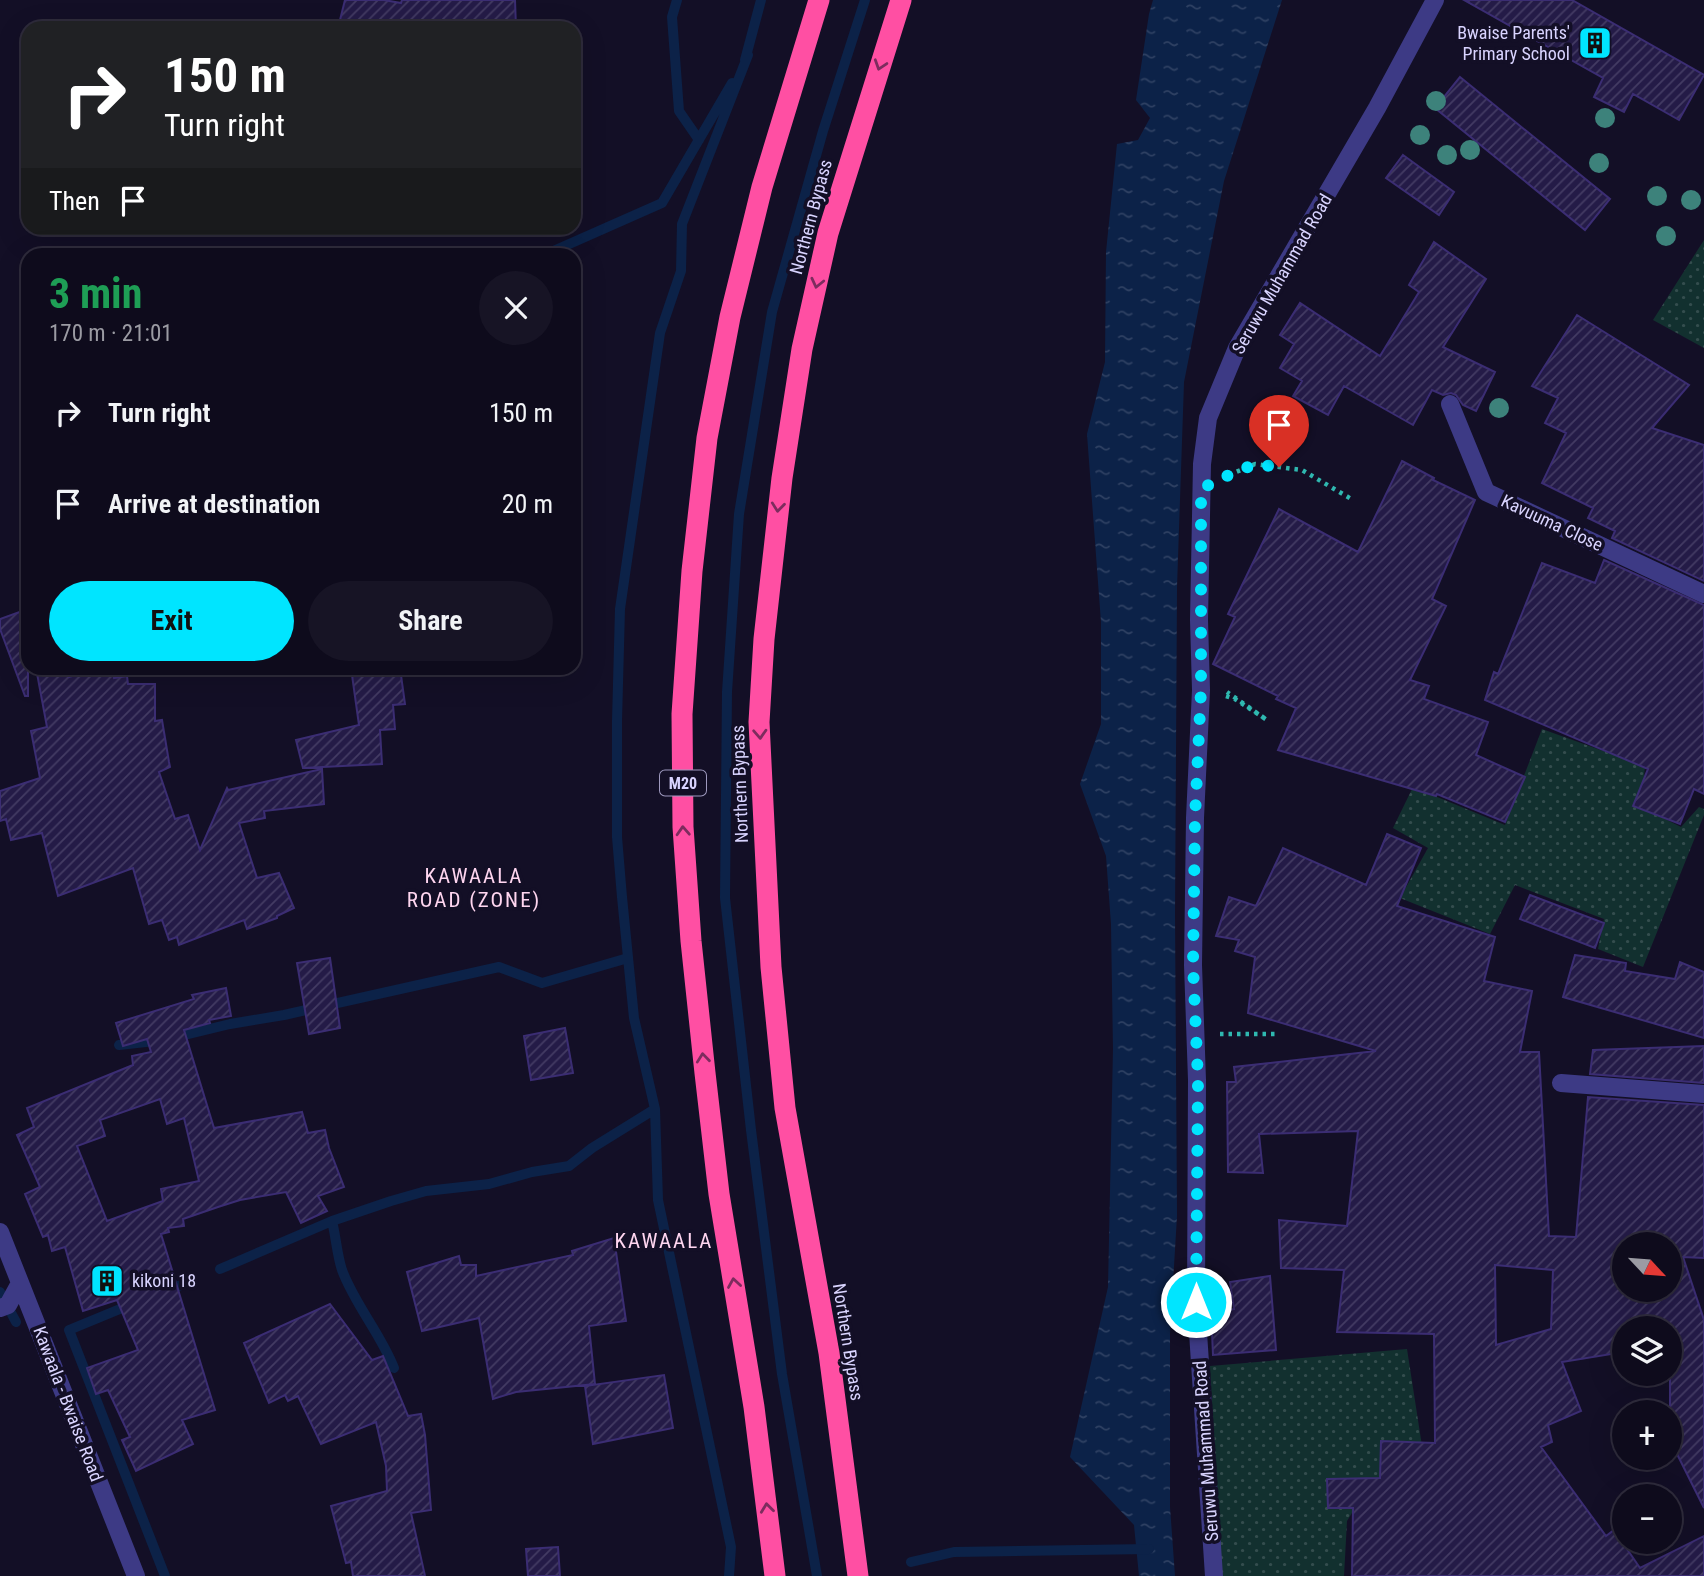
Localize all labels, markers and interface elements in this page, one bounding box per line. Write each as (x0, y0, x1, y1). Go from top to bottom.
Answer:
place label: Bwaise Parents' Primary School (1457, 22, 1570, 64)
building icon: Bwaise Parents' Primary School (1576, 24, 1614, 62)
text: 150 m (164, 47, 286, 104)
icon: right (49, 49, 140, 140)
one-way arrow (873, 58, 888, 70)
text: Turn right (164, 106, 285, 144)
street label: Northern Bypass (785, 157, 836, 277)
icon: arrive (114, 182, 152, 220)
text: Then (49, 186, 100, 216)
street label: Seruwu Muhammad Road (1227, 190, 1336, 357)
text: 3 min (49, 269, 142, 318)
button: close (479, 271, 553, 345)
one-way arrow (810, 277, 825, 289)
text: 170 m · 21:01 (49, 320, 173, 347)
icon: right (49, 394, 87, 432)
pin (1249, 395, 1309, 467)
text: Turn right (108, 398, 210, 428)
text: 150 m (489, 398, 553, 428)
icon: arrive (1260, 406, 1298, 444)
icon: arrive (49, 485, 87, 523)
text: Arrive at destination (108, 489, 320, 519)
text: 20 m (502, 489, 553, 519)
street label: Kavuuma Close (1498, 490, 1606, 555)
one-way arrow (771, 502, 786, 513)
button: Exit (49, 581, 294, 661)
button: Share (308, 581, 553, 661)
street label: Northern Bypass (727, 725, 752, 843)
one-way arrow (752, 729, 767, 740)
road number: M20 (660, 770, 706, 796)
one-way arrow (676, 826, 691, 837)
district label: KAWAALA ROAD (ZONE) (407, 864, 541, 912)
one-way arrow (696, 1052, 711, 1064)
district label: KAWAALA (615, 1229, 713, 1253)
north arrow (1612, 1232, 1682, 1302)
map controls (1612, 1232, 1682, 1554)
building icon: kikoni 18 (88, 1262, 126, 1300)
position arrow (1159, 1265, 1233, 1339)
place label: kikoni 18 (132, 1270, 196, 1291)
one-way arrow (727, 1277, 742, 1289)
street label: Northern Bypass (829, 1282, 868, 1402)
button: layers (1612, 1316, 1682, 1386)
street label: Kawaala - Bwaise Road (29, 1323, 108, 1484)
street label: Seruwu Muhammad Road (1189, 1360, 1222, 1542)
button: + (1612, 1400, 1682, 1470)
button: − (1612, 1484, 1682, 1554)
one-way arrow (759, 1502, 774, 1514)

